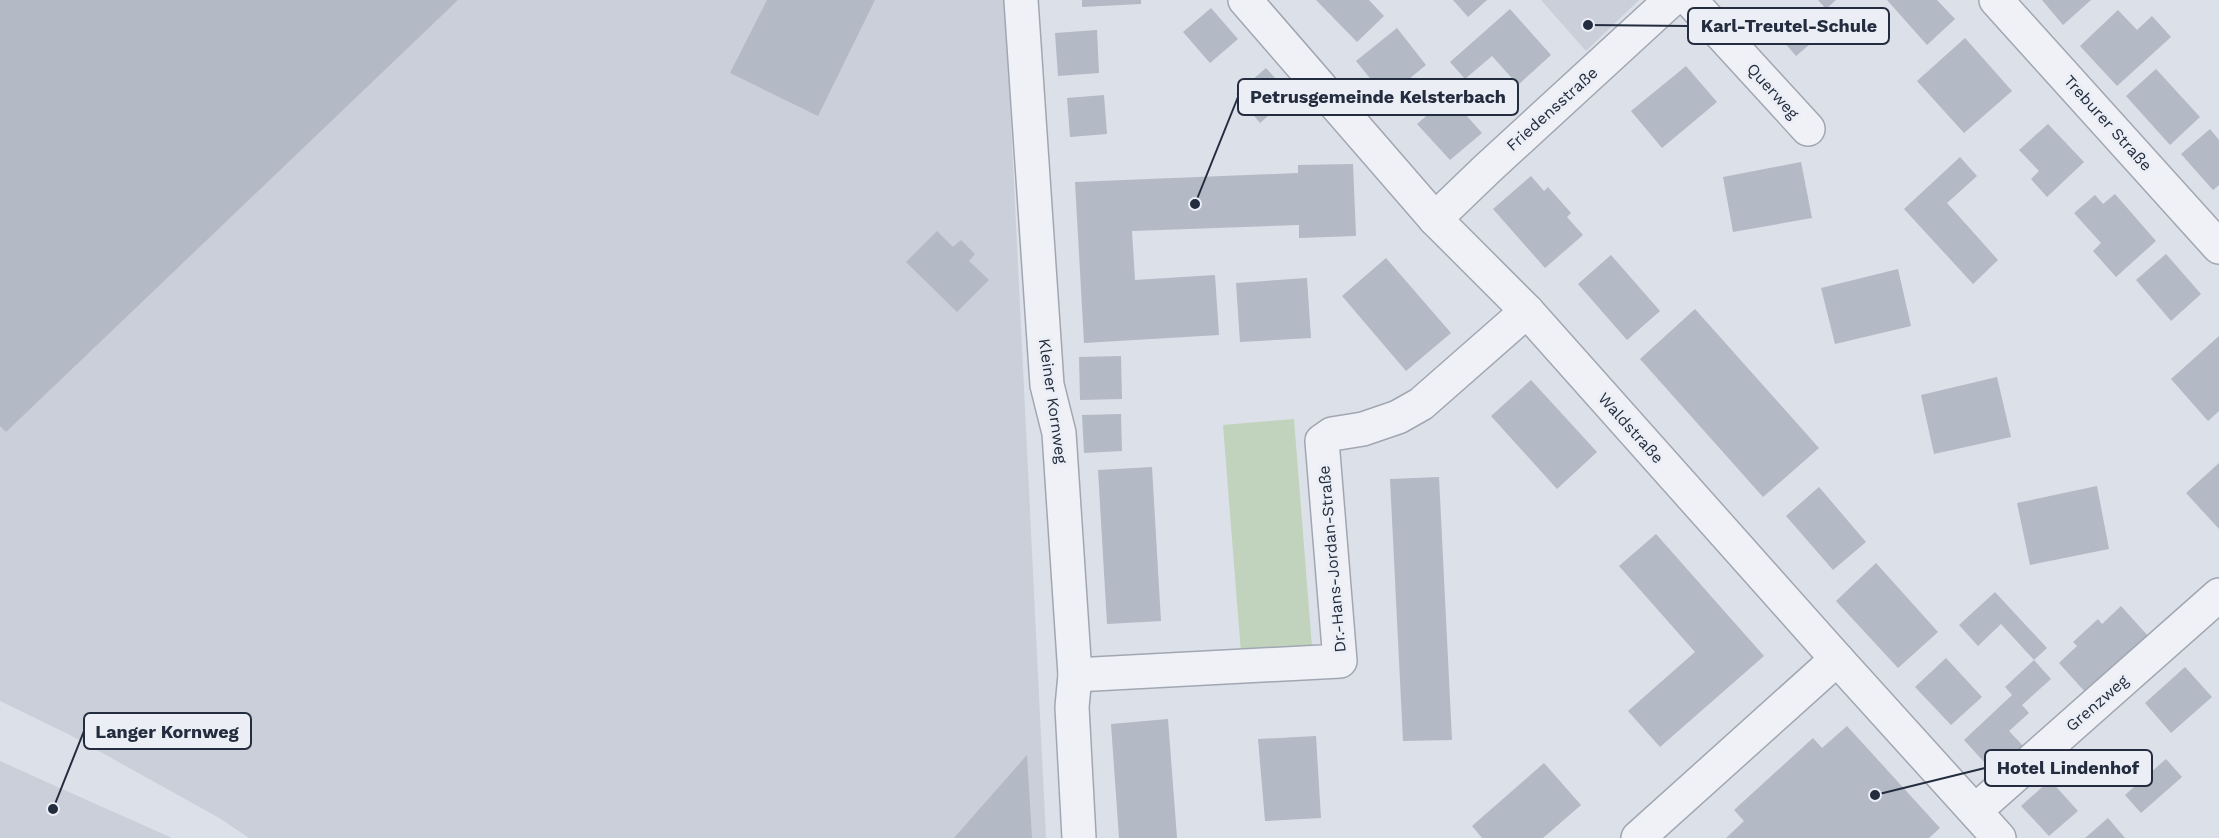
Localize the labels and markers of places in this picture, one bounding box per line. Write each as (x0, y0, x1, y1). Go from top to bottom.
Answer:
callout: Karl-Treutel-Schule (1688, 8, 1889, 44)
callout: Petrusgemeinde Kelsterbach (1238, 79, 1518, 115)
callout: Langer Kornweg (84, 713, 251, 749)
callout: Hotel Lindenhof (1985, 750, 2152, 786)

